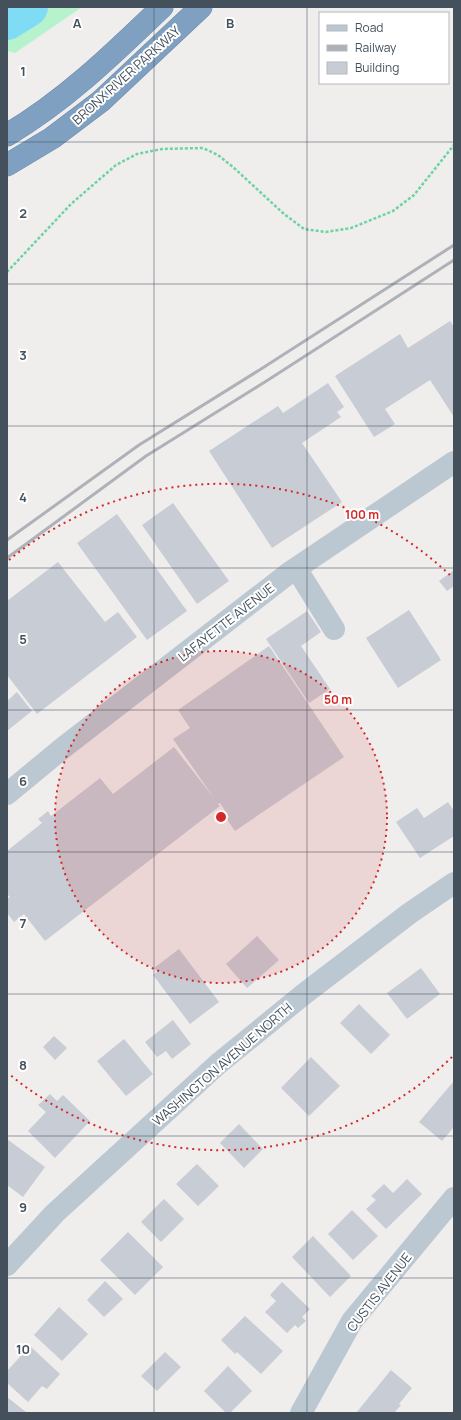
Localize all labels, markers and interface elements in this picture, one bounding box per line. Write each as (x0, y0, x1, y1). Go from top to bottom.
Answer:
legend (319, 12, 449, 84)
text: B (226, 14, 234, 32)
text: Road (355, 19, 383, 36)
street label: BRONX RIVER PARKWAY (69, 23, 183, 127)
text: Railway (355, 39, 397, 56)
text: Building (355, 59, 399, 76)
text: 1 (20, 62, 26, 80)
text: 2 (19, 204, 27, 222)
text: 3 (19, 346, 27, 364)
text: 4 (19, 488, 27, 506)
text: 100 m (345, 506, 379, 523)
street label: LAFAYETTE AVENUE (174, 579, 278, 665)
text: 5 (19, 630, 27, 648)
text: 50 m (324, 691, 352, 708)
text: 6 (19, 772, 27, 790)
centre of rings (214, 810, 228, 824)
text: 7 (20, 914, 27, 932)
street label: WASHINGTON AVENUE NORTH (148, 998, 296, 1130)
text: 8 (19, 1056, 27, 1074)
text: 9 (19, 1198, 27, 1216)
street label: CUSTIS AVENUE (343, 1249, 415, 1335)
text: 10 (16, 1340, 30, 1358)

